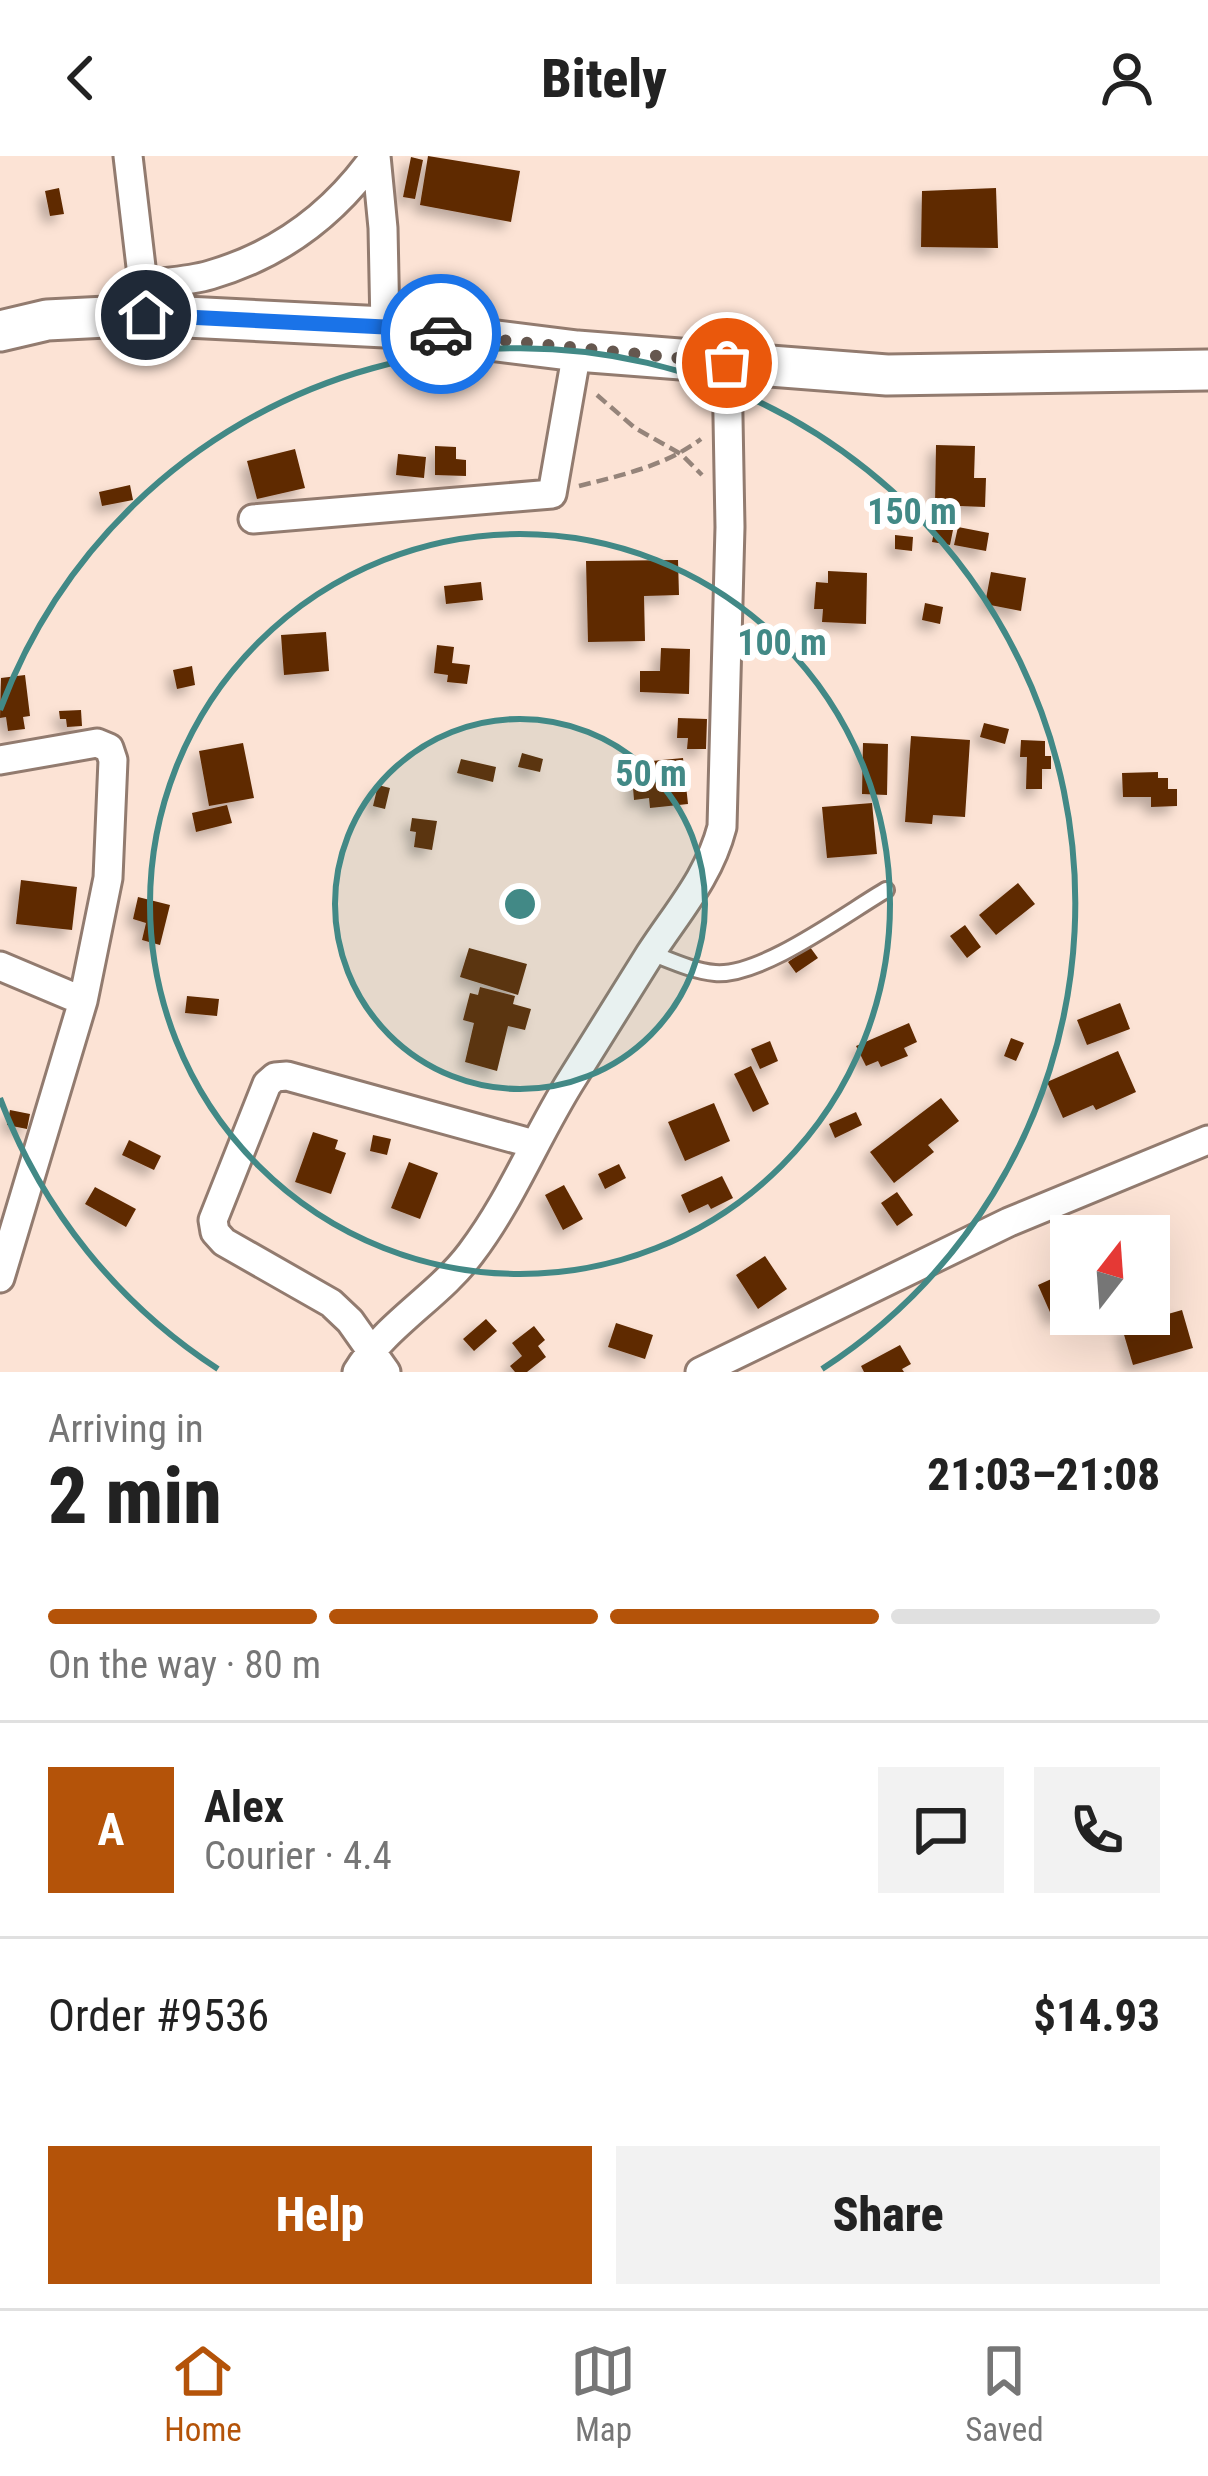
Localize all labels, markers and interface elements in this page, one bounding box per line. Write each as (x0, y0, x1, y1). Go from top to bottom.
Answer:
icon: back (48, 45, 114, 111)
icon: person (1094, 45, 1160, 111)
text: Bitely (541, 47, 667, 110)
pin (95, 264, 197, 366)
courier (381, 274, 501, 394)
icon: home (113, 282, 179, 348)
icon: car (408, 301, 474, 367)
pin (676, 312, 778, 414)
icon: bag (694, 330, 760, 396)
text: 150 m (867, 491, 957, 533)
text: 100 m (737, 622, 827, 664)
text: 50 m (615, 753, 687, 795)
centre of rings (499, 883, 541, 925)
north arrow (1050, 1215, 1170, 1335)
map controls (1050, 1215, 1170, 1335)
text: Arriving in (48, 1406, 204, 1452)
text: 21:03–21:08 (927, 1448, 1160, 1501)
text: 2 min (48, 1451, 222, 1542)
text: On the way · 80 m (48, 1642, 321, 1688)
button: chat (878, 1767, 1004, 1893)
button: phone (1034, 1767, 1160, 1893)
text: Alex (204, 1780, 284, 1833)
text: A (98, 1803, 124, 1856)
text: Courier · 4.4 (204, 1833, 392, 1879)
text: Order #9536 (48, 1989, 269, 2042)
text: $14.93 (1033, 1989, 1160, 2042)
button: Help (48, 2146, 592, 2284)
button: Share (616, 2146, 1160, 2284)
tab: Home (164, 2338, 242, 2449)
tab: Map (570, 2338, 636, 2449)
tab: Saved (965, 2338, 1044, 2449)

